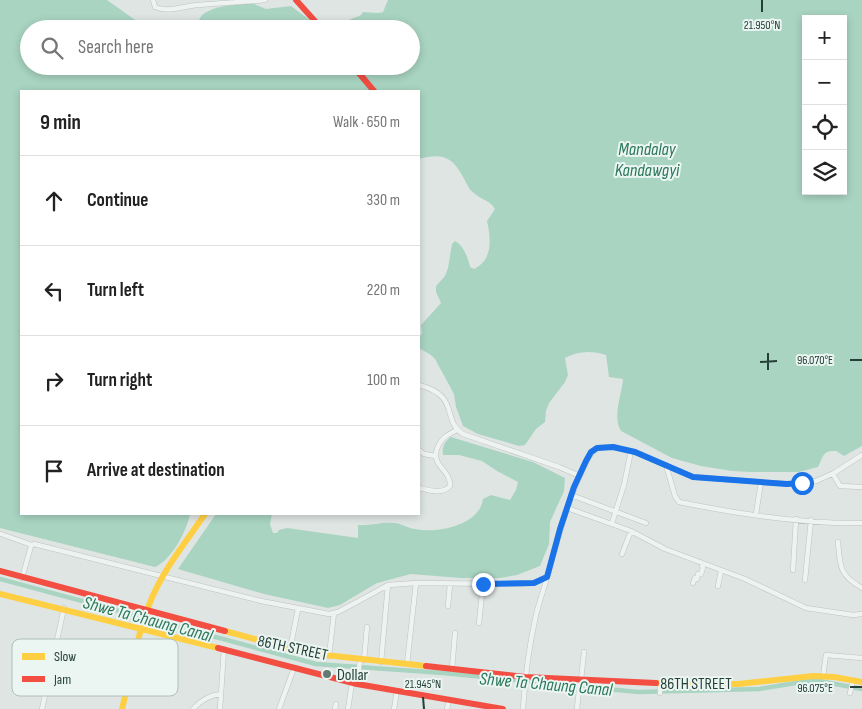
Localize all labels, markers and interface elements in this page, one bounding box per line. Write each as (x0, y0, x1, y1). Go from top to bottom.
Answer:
map controls (802, 15, 847, 195)
button: + (802, 15, 847, 60)
text: 21.950°N (744, 18, 780, 33)
search box (20, 20, 420, 75)
icon: search (38, 34, 66, 62)
text: Search here (78, 36, 154, 59)
button: − (802, 60, 847, 105)
button: locate (802, 105, 847, 150)
text: 9 min (40, 110, 81, 135)
text: Walk · 650 m (333, 113, 400, 132)
water label: Mandalay Kandawgyi (615, 139, 680, 181)
button: layers (802, 150, 847, 195)
icon: ahead (40, 187, 68, 215)
text: Continue (87, 189, 148, 212)
text: 330 m (367, 191, 400, 210)
icon: left (40, 277, 68, 305)
text: Turn left (87, 279, 144, 302)
text: 220 m (367, 281, 400, 300)
text: 96.070°E (797, 353, 833, 368)
icon: right (40, 367, 68, 395)
text: Turn right (87, 369, 152, 392)
text: 100 m (367, 371, 400, 390)
icon: arrive (40, 457, 68, 485)
text: Arrive at destination (87, 459, 225, 482)
route start (791, 472, 814, 495)
route end (472, 573, 495, 596)
water label: Shwe Ta Chaung Canal (81, 592, 216, 647)
street label: 86TH STREET (256, 632, 330, 665)
legend (12, 639, 178, 696)
text: Slow (54, 648, 76, 665)
place label: Dollar (337, 666, 369, 685)
marker: Dollar (321, 668, 333, 680)
water label: Shwe Ta Chaung Canal (479, 668, 614, 701)
text: Jam (53, 671, 71, 688)
street label: 86TH STREET (660, 675, 732, 694)
text: 21.945°N (405, 677, 441, 692)
text: 96.075°E (797, 681, 833, 696)

